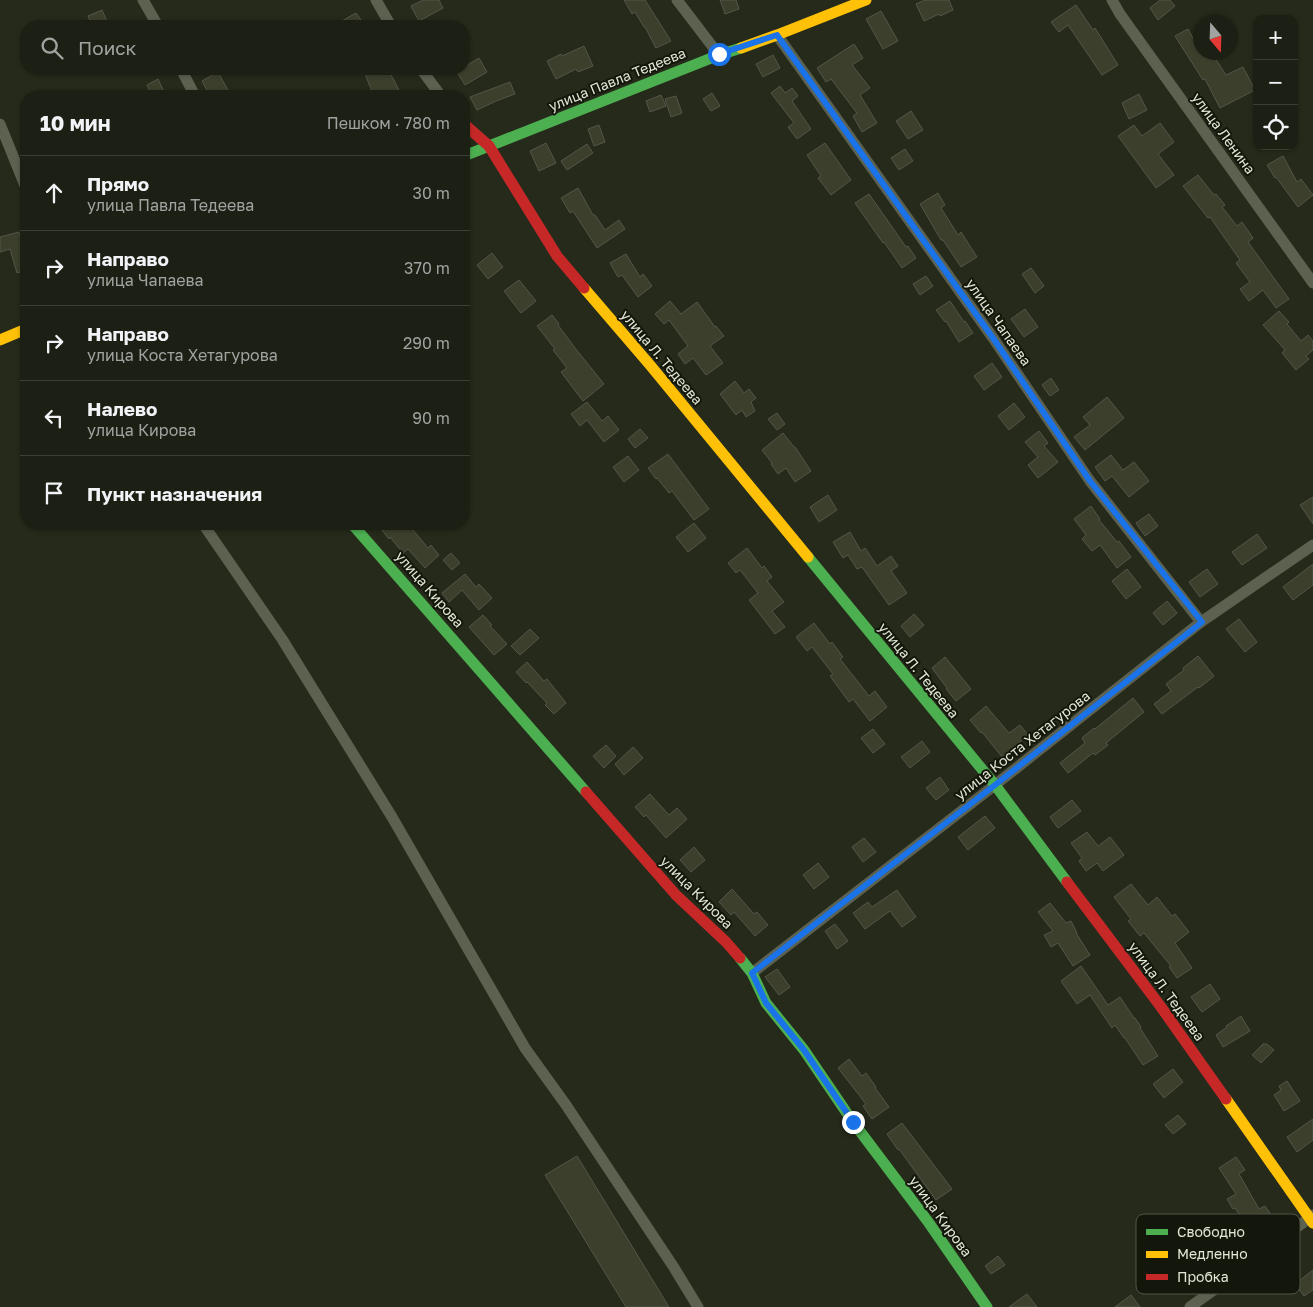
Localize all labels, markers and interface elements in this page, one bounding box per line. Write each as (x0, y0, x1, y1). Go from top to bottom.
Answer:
north arrow (1193, 15, 1238, 60)
map controls (1253, 15, 1298, 150)
button: + (1253, 15, 1298, 60)
search box (20, 20, 470, 75)
icon: search (38, 34, 66, 62)
text: Поиск (78, 36, 137, 59)
route start (708, 43, 731, 66)
street label: улица Павла Тедеева (546, 44, 688, 114)
button: − (1253, 60, 1298, 105)
street label: улица Ленина (1189, 89, 1259, 177)
button: locate (1253, 105, 1298, 150)
text: 10 мин (40, 110, 110, 136)
text: Пешком · 780 m (327, 113, 450, 133)
text: Прямо (87, 172, 149, 195)
icon: ahead (40, 179, 68, 207)
text: 30 m (413, 183, 450, 203)
text: улица Павла Тедеева (87, 195, 254, 215)
text: Направо (87, 247, 169, 270)
icon: right (40, 254, 68, 282)
text: 370 m (404, 258, 450, 278)
text: улица Чапаева (87, 270, 204, 290)
street label: улица Чапаева (963, 275, 1035, 369)
street label: улица Л. Тедеева (618, 306, 706, 408)
text: Направо (87, 322, 169, 345)
icon: right (40, 329, 68, 357)
text: 290 m (403, 333, 450, 353)
text: улица Коста Хетагурова (87, 345, 278, 365)
text: Налево (87, 397, 157, 420)
icon: left (40, 404, 68, 432)
text: 90 m (412, 408, 450, 428)
text: улица Кирова (87, 420, 196, 440)
icon: arrive (40, 479, 68, 507)
text: Пункт назначения (87, 482, 262, 505)
street label: улица Кирова (392, 547, 468, 631)
street label: улица Л. Тедеева (875, 619, 963, 721)
street label: улица Коста Хетагурова (951, 687, 1093, 803)
street label: улица Кирова (657, 852, 737, 932)
street label: улица Л. Тедеева (1125, 938, 1209, 1044)
route end (842, 1111, 865, 1134)
street label: улица Кирова (906, 1172, 976, 1260)
legend (1136, 1214, 1300, 1294)
text: Свободно (1177, 1223, 1245, 1240)
text: Медленно (1177, 1245, 1248, 1262)
text: Пробка (1177, 1268, 1229, 1285)

